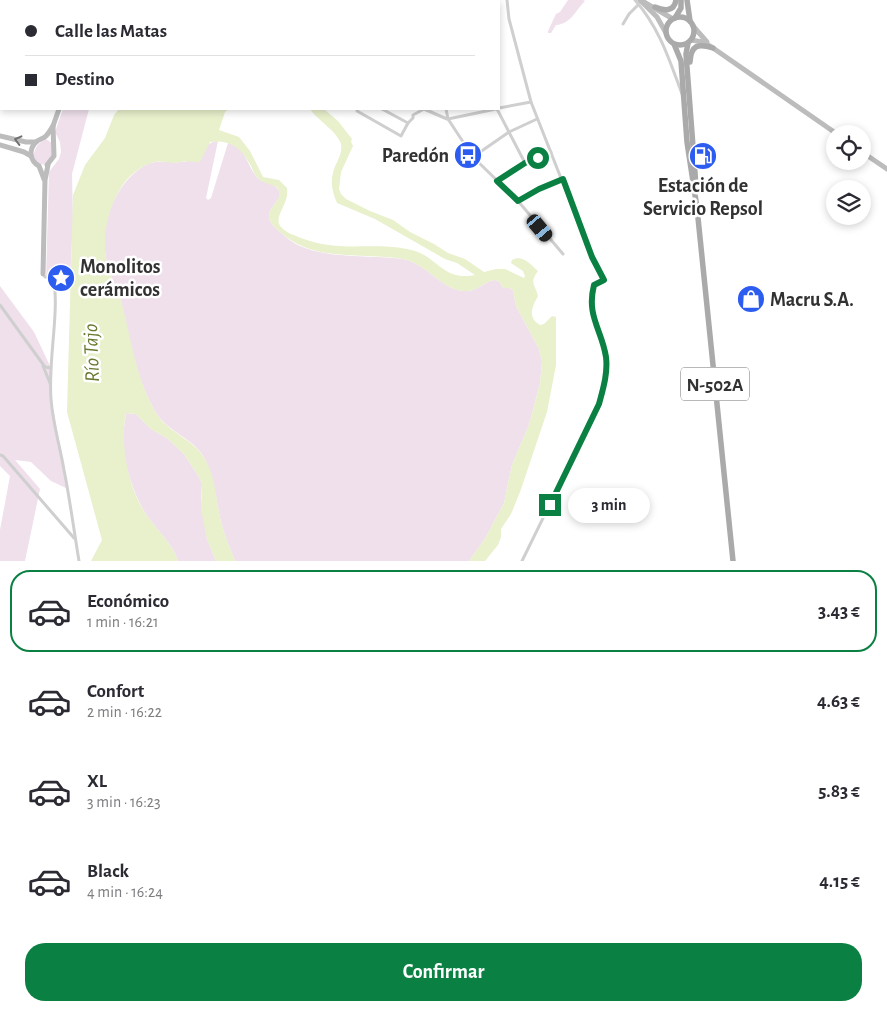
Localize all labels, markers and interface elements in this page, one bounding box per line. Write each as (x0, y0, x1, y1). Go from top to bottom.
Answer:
text: Calle las Matas (55, 22, 167, 41)
text: Destino (55, 70, 114, 89)
map controls (826, 125, 871, 225)
button: locate (826, 125, 871, 170)
one-way arrow (13, 135, 22, 146)
bus stop icon: Paredón (453, 140, 483, 170)
fuel station icon: Estación de Servicio Repsol (688, 141, 718, 171)
place label: Paredón (382, 146, 449, 166)
route start (527, 147, 549, 169)
place label: Estación de Servicio Repsol (643, 176, 763, 219)
button: layers (826, 180, 871, 225)
car (524, 212, 555, 244)
place label: Monolitos cerámicos (80, 257, 161, 300)
place icon: Monolitos cerámicos (46, 263, 76, 293)
shop icon: Macru S.A. (736, 284, 766, 314)
place label: Macru S.A. (770, 290, 854, 310)
water label: Río Tajo (80, 323, 103, 383)
road number: N-502A (681, 368, 749, 400)
callout: 3 min (568, 488, 650, 522)
route end (539, 494, 561, 516)
text: 3 min (592, 497, 626, 513)
icon: car (27, 589, 72, 634)
text: Económico (87, 592, 169, 611)
text: 3.43 € (818, 602, 860, 621)
text: 1 min · 16:21 (87, 614, 159, 630)
icon: car (27, 679, 72, 724)
text: Confort (87, 682, 144, 701)
text: 4.63 € (817, 692, 860, 711)
text: 2 min · 16:22 (87, 704, 162, 720)
icon: car (27, 769, 72, 814)
text: XL (87, 772, 107, 791)
text: 5.83 € (818, 782, 860, 801)
text: 3 min · 16:23 (87, 794, 161, 810)
icon: car (27, 859, 72, 904)
text: Black (87, 862, 129, 881)
text: 4.15 € (819, 872, 860, 891)
text: 4 min · 16:24 (87, 884, 163, 900)
button: Confirmar (25, 943, 862, 1001)

